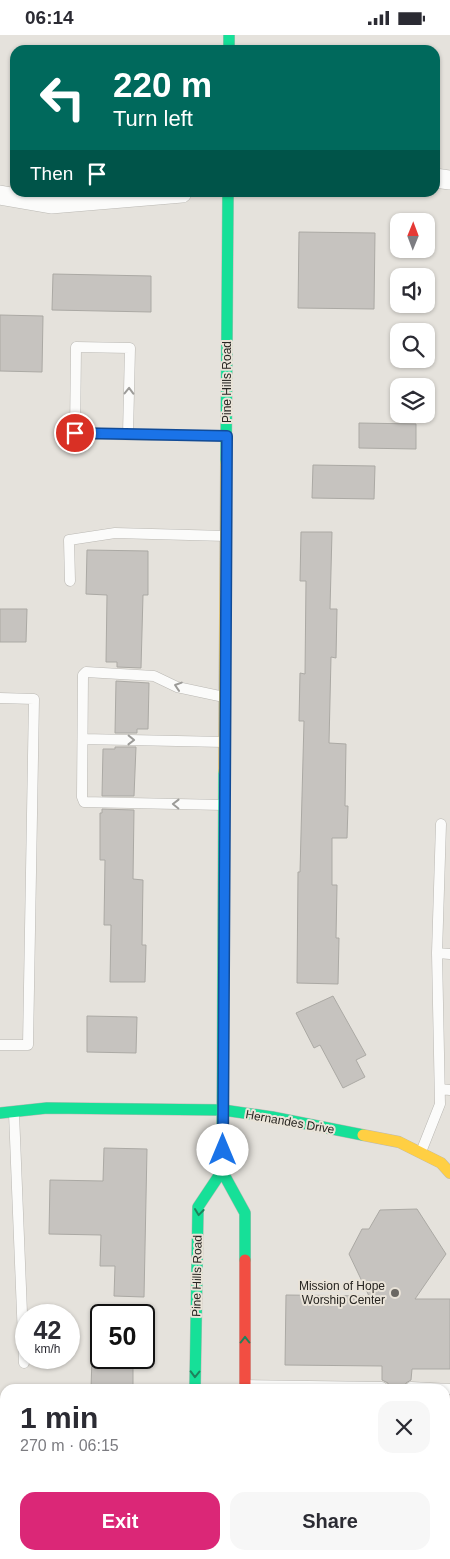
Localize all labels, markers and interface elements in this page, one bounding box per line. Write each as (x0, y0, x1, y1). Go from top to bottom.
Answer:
text: 06:14 (25, 7, 74, 28)
icon: left (30, 65, 95, 130)
text: 220 m (113, 65, 212, 104)
text: Turn left (113, 106, 193, 131)
icon: arrive (83, 160, 111, 188)
text: Then (30, 163, 73, 184)
north arrow (390, 213, 435, 257)
map controls (390, 213, 435, 423)
button: sound (390, 268, 435, 313)
button: search (390, 323, 435, 368)
street label: Pine Hills Road (220, 341, 234, 423)
button: layers (390, 378, 435, 423)
one-way arrow (124, 387, 134, 394)
pin (54, 412, 96, 454)
icon: arrive (61, 419, 89, 447)
one-way arrow (174, 682, 183, 692)
one-way arrow (128, 735, 136, 745)
one-way arrow (172, 799, 180, 809)
street label: Hernandes Drive (244, 1107, 336, 1137)
position arrow (196, 1123, 248, 1175)
one-way arrow (194, 1209, 205, 1217)
street label: Pine Hills Road (189, 1235, 205, 1317)
place label: Mission of Hope Worship Center (299, 1279, 385, 1307)
marker: Mission of Hope Worship Center (389, 1287, 401, 1299)
speed limit sign: 50 (90, 1304, 155, 1369)
text: 42 (34, 1316, 61, 1344)
one-way arrow (240, 1336, 250, 1344)
text: km/h (34, 1342, 61, 1356)
one-way arrow (190, 1371, 200, 1379)
text: 1 min (20, 1401, 98, 1434)
button: close (378, 1401, 430, 1453)
text: 270 m · 06:15 (20, 1437, 119, 1454)
button: Exit (20, 1492, 220, 1550)
button: Share (230, 1492, 430, 1550)

